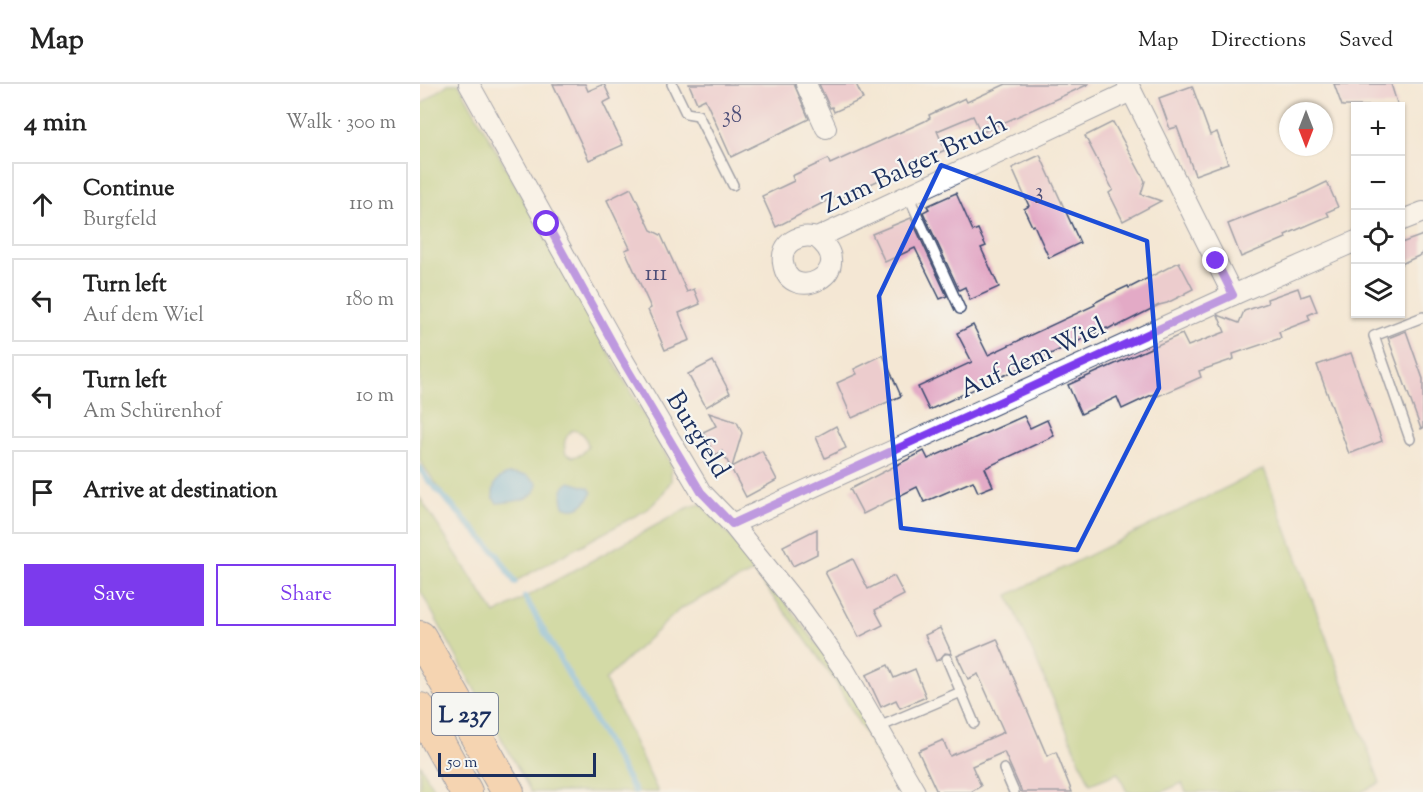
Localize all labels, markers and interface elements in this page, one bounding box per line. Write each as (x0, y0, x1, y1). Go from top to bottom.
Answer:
text: Map (30, 21, 84, 61)
text: Map (1138, 26, 1178, 56)
text: Directions (1211, 26, 1306, 56)
text: Saved (1339, 26, 1393, 56)
house number: 38 (722, 101, 742, 133)
north arrow (1279, 102, 1333, 156)
map controls (1351, 102, 1405, 318)
button: + (1351, 102, 1405, 156)
text: 4 min (24, 105, 87, 142)
street label: Zum Balger Bruch (817, 106, 1013, 224)
text: Walk · 300 m (286, 109, 396, 138)
button: − (1351, 156, 1405, 210)
text: Continue (83, 174, 174, 206)
house number: 3 (1035, 177, 1043, 209)
icon: ahead (26, 188, 59, 221)
text: 110 m (349, 190, 394, 219)
text: Burgfeld (83, 206, 157, 235)
route start (533, 210, 559, 236)
button: locate (1351, 210, 1405, 264)
route end (1202, 247, 1228, 273)
house number: 111 (645, 259, 668, 291)
button: layers (1351, 264, 1405, 318)
text: Turn left (83, 270, 166, 302)
icon: left (26, 284, 59, 317)
text: 180 m (346, 286, 394, 315)
text: Auf dem Wiel (83, 302, 204, 331)
street label: Auf dem Wiel (954, 309, 1112, 409)
text: Turn left (83, 366, 166, 398)
icon: left (26, 380, 59, 413)
text: 10 m (356, 382, 394, 411)
street label: Burgfeld (656, 385, 738, 486)
text: Am Schürenhof (83, 398, 222, 427)
icon: arrive (26, 476, 59, 509)
text: Arrive at destination (83, 476, 278, 508)
button: Save (24, 564, 204, 626)
button: Share (216, 564, 396, 626)
road number: L 237 (432, 693, 498, 735)
scale bar (438, 750, 596, 778)
text: 50 m (447, 752, 478, 775)

